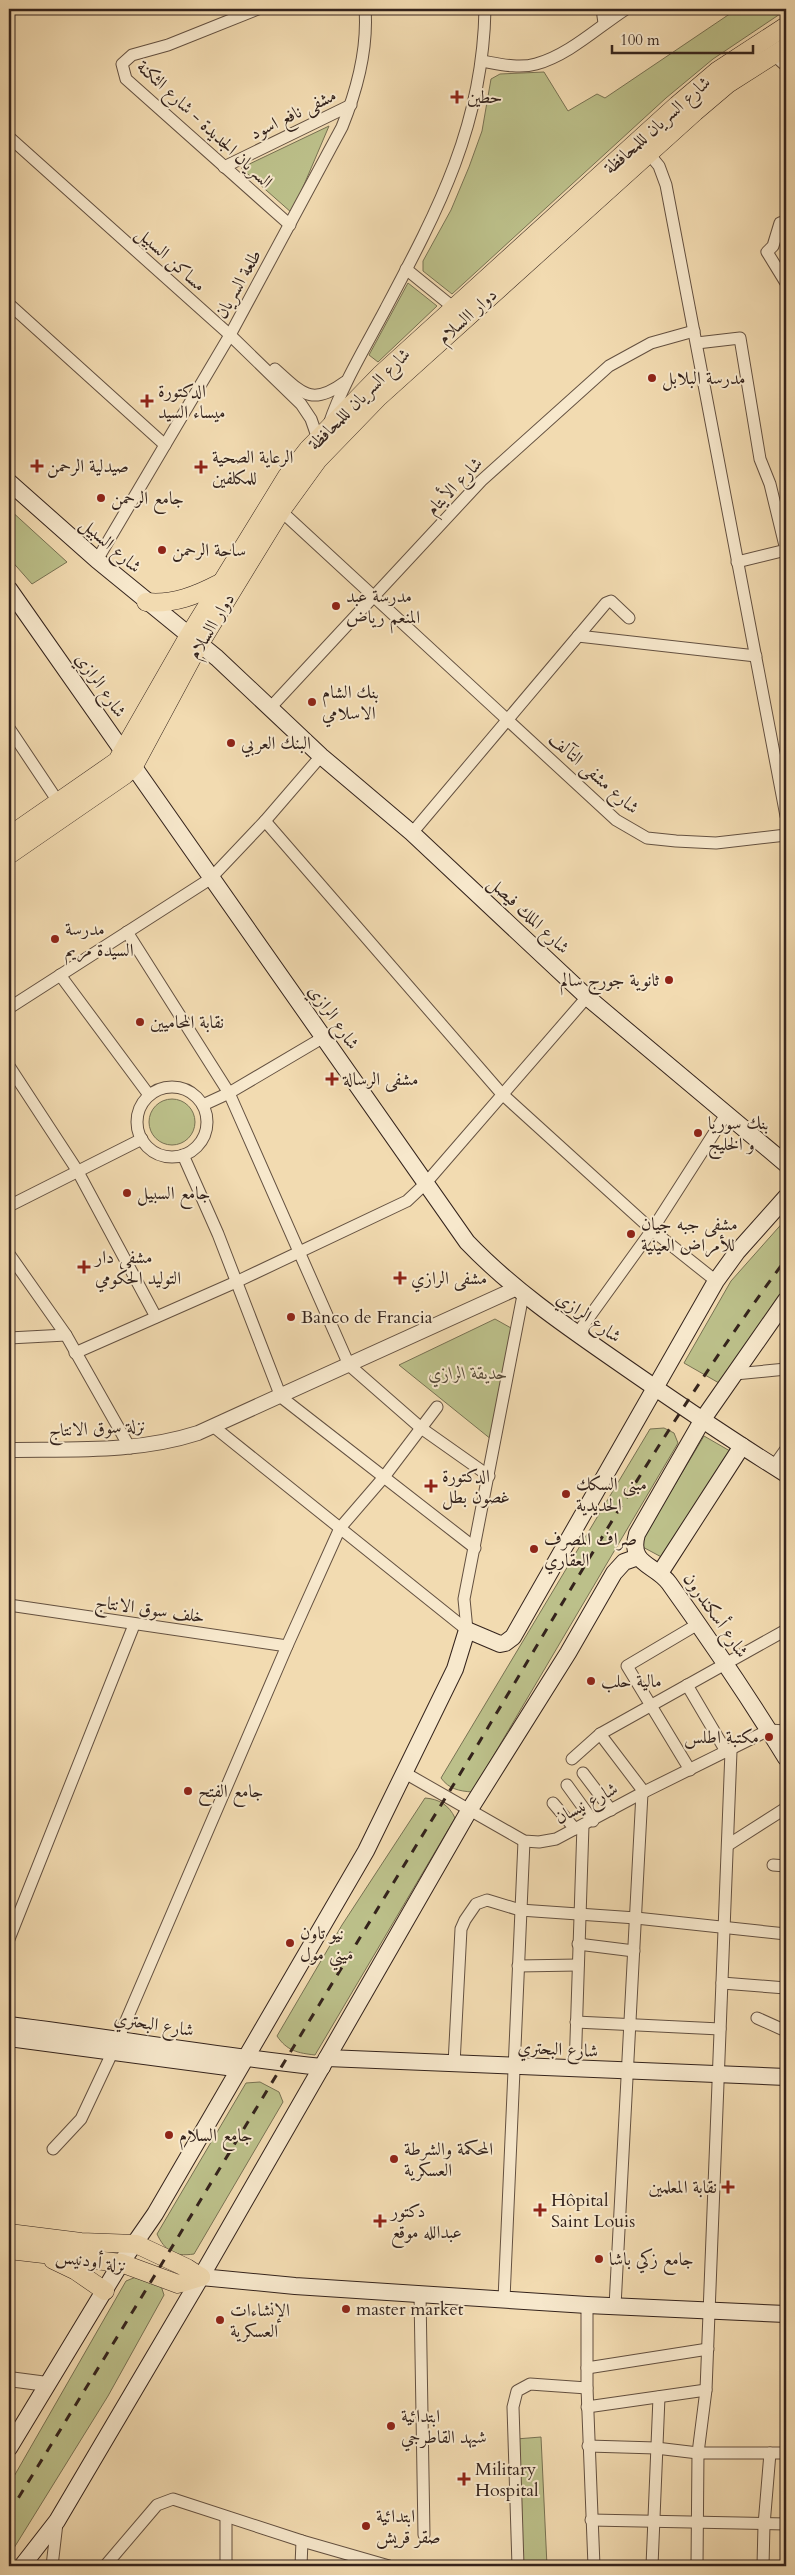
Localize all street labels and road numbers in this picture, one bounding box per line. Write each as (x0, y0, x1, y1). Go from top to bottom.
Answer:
street label: السريان الجديدة - شارع الثكنة (130, 55, 278, 196)
street label: شارع السريان لللمحافظة (598, 71, 718, 182)
street label: مشفى نافع اسود (246, 83, 342, 149)
street label: مساكن السبيل (130, 221, 211, 298)
street label: طلعة السريان (209, 245, 268, 323)
street label: دوار االسلام (432, 283, 505, 352)
street label: شارع السريان لللمحافظة (302, 342, 418, 458)
street label: شارع الأيتام (420, 451, 491, 523)
street label: شارع السبيل (73, 512, 147, 581)
street label: دوار االسلام (182, 589, 244, 666)
street label: شارع الرازي (67, 648, 132, 724)
street label: شارع مشفى التآلف (542, 727, 644, 821)
street label: شارع الملك فيصل (481, 871, 575, 961)
street label: شارع الرازي (300, 980, 365, 1056)
street label: شارع الرازي (550, 1286, 626, 1351)
street label: نزلة سوق الانتاج (48, 1413, 147, 1447)
street label: شارع أسكندرون (675, 1567, 755, 1664)
street label: خلف سوق الانتاج (93, 1589, 206, 1633)
street label: شارع نيسان (550, 1776, 623, 1832)
street label: شارع البحتري (112, 2006, 196, 2045)
street label: شارع البحتري (517, 2035, 599, 2066)
street label: نزلة أودنيس (54, 2243, 128, 2279)

